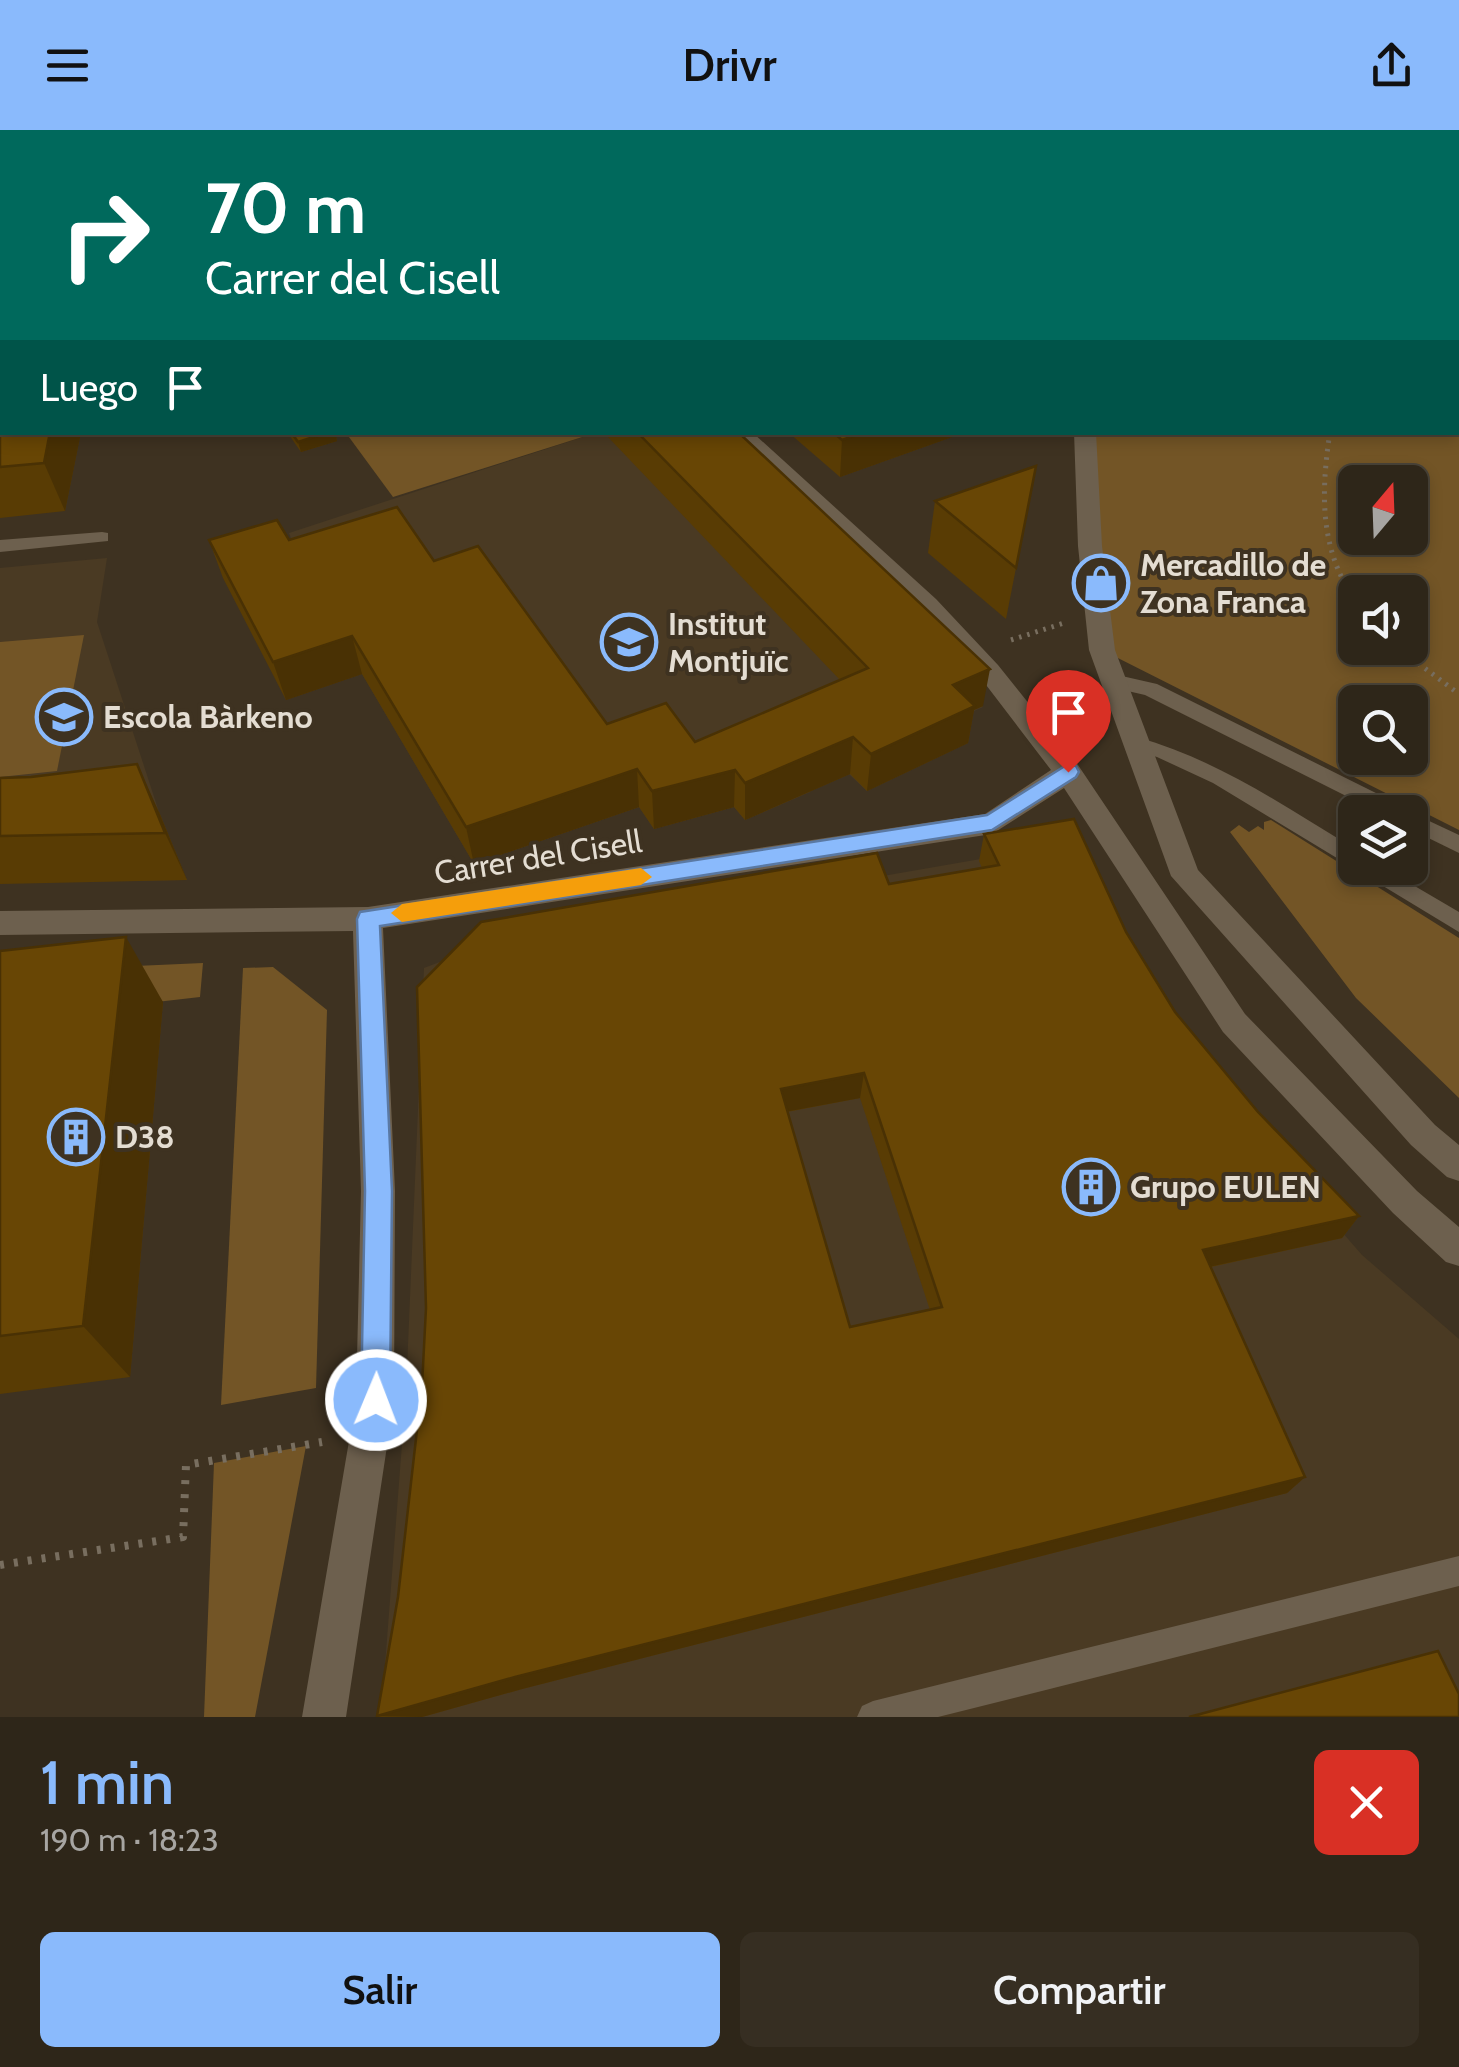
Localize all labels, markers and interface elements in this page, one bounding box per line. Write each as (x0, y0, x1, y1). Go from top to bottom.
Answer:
icon: menu (40, 38, 95, 93)
text: Drivr (682, 38, 777, 92)
icon: share (1364, 38, 1419, 93)
text: 70 m (205, 165, 366, 251)
icon: right (40, 170, 170, 300)
text: Carrer del Cisell (205, 251, 500, 305)
icon: arrive (158, 360, 213, 415)
text: Luego (40, 364, 138, 411)
north arrow (1338, 465, 1428, 555)
map controls (1338, 465, 1428, 885)
place label: Mercadillo de Zona Franca (1140, 545, 1326, 621)
shop icon: Mercadillo de Zona Franca (1071, 553, 1131, 613)
button: sound (1338, 575, 1428, 665)
place label: Institut Montjuïc (668, 604, 789, 680)
school or university icon: Institut Montjuïc (599, 612, 659, 672)
pin (1026, 670, 1111, 773)
icon: arrive (1041, 685, 1096, 740)
button: search (1338, 685, 1428, 775)
school or university icon: Escola Bàrkeno (34, 687, 94, 747)
place label: Escola Bàrkeno (103, 697, 313, 736)
button: layers (1338, 795, 1428, 885)
street label: Carrer del Cisell (431, 821, 645, 892)
building icon: D38 (46, 1107, 106, 1167)
place label: D38 (115, 1117, 175, 1156)
building icon: Grupo EULEN (1061, 1157, 1121, 1217)
place label: Grupo EULEN (1130, 1167, 1321, 1206)
position arrow (324, 1348, 428, 1452)
text: 1 min (40, 1746, 174, 1819)
button: close (1314, 1750, 1419, 1855)
text: 190 m · 18:23 (40, 1820, 219, 1859)
button: Salir (40, 1932, 720, 2047)
button: Compartir (740, 1932, 1419, 2047)

